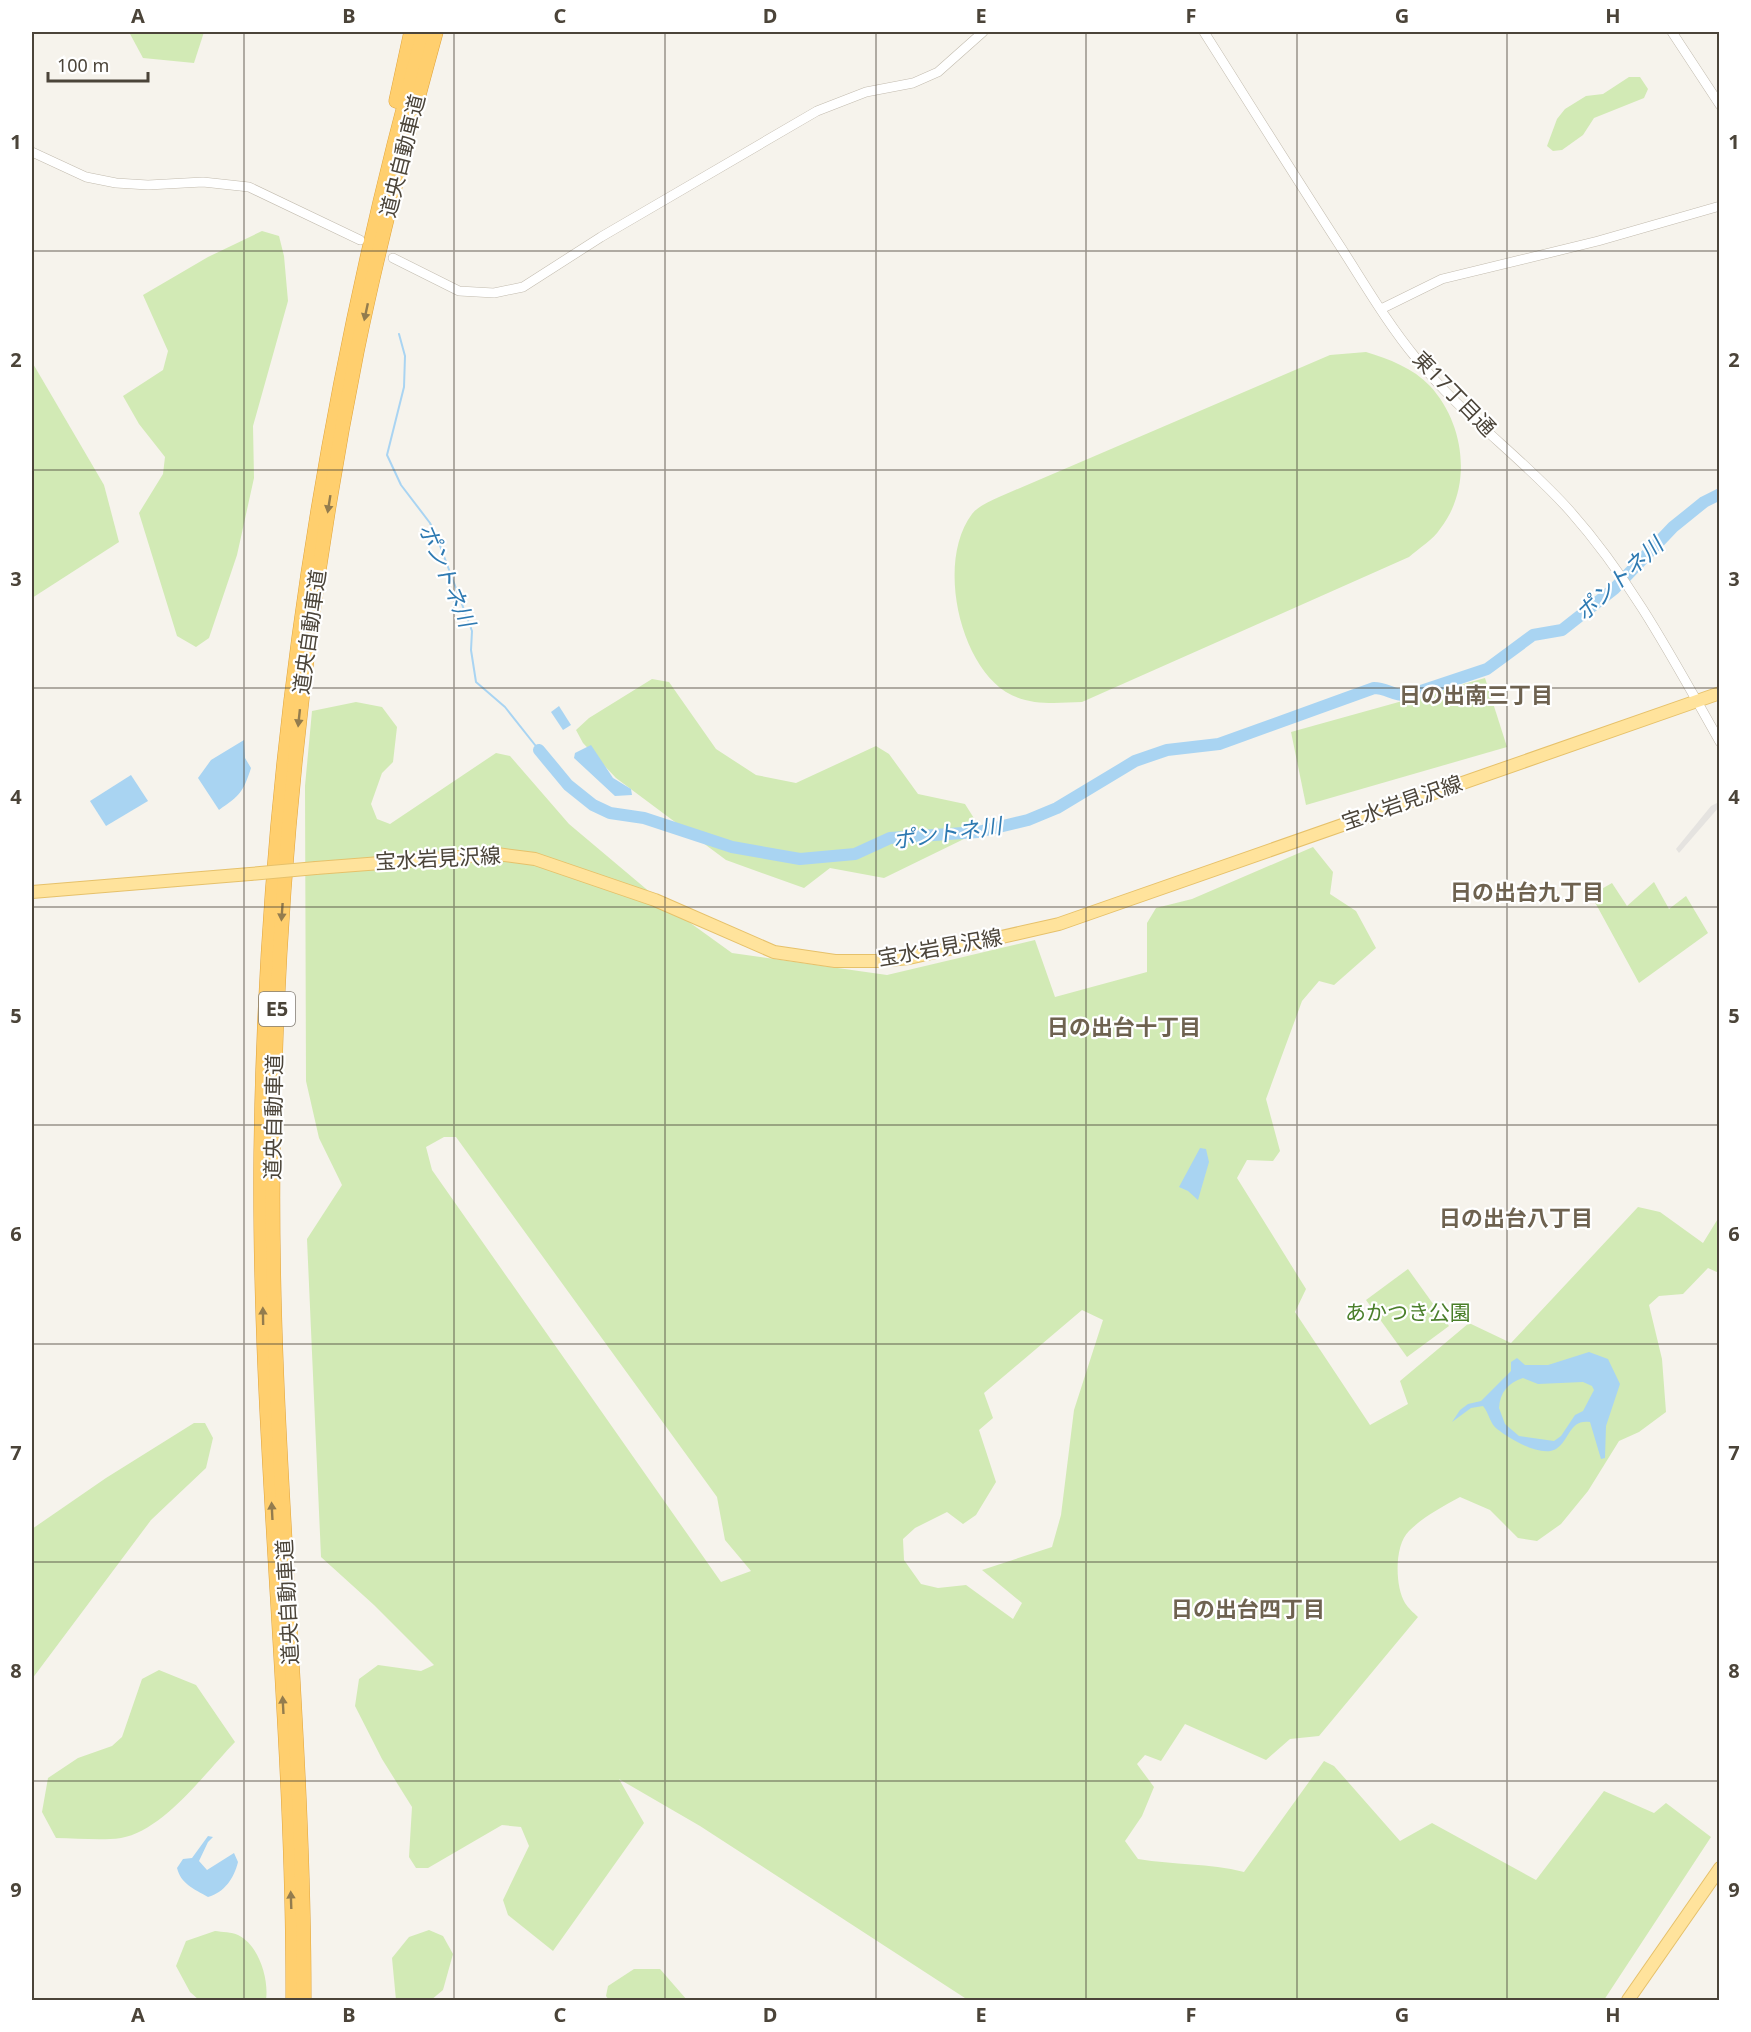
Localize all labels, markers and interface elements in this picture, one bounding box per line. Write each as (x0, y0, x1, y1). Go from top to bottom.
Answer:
text: A (131, 2, 145, 29)
text: B (342, 2, 356, 29)
text: C (554, 2, 567, 29)
text: D (763, 2, 777, 29)
text: E (975, 2, 987, 29)
text: F (1186, 2, 1196, 29)
text: G (1395, 2, 1409, 29)
text: H (1605, 2, 1621, 29)
scale bar (48, 45, 148, 83)
text: 100 m (57, 53, 109, 77)
street label: 道央自動車道 (373, 91, 431, 220)
text: 1 (10, 128, 22, 155)
text: 1 (1728, 128, 1740, 155)
one-way arrow (360, 303, 370, 322)
street label: 東17丁目通 (1407, 345, 1502, 442)
text: 2 (10, 346, 22, 373)
text: 2 (1728, 346, 1740, 373)
one-way arrow (325, 494, 334, 513)
water label: ポントネ川 (413, 518, 484, 633)
water label: ポントネ川 (1568, 528, 1670, 627)
text: 3 (10, 565, 22, 592)
text: 3 (1728, 565, 1740, 592)
street label: 道央自動車道 (286, 568, 332, 696)
district label: 日の出南三丁目 (1399, 679, 1553, 709)
one-way arrow (294, 708, 304, 727)
street label: 宝水岩見沢線 (1338, 768, 1466, 836)
text: 4 (10, 783, 22, 810)
text: 4 (1728, 783, 1740, 810)
water label: ポントネ川 (890, 809, 1005, 855)
street label: 宝水岩見沢線 (374, 841, 502, 875)
district label: 日の出台九丁目 (1450, 876, 1604, 906)
one-way arrow (278, 902, 287, 921)
street label: 宝水岩見沢線 (875, 922, 1004, 972)
road number: E5 (259, 992, 295, 1026)
text: 5 (10, 1002, 22, 1029)
text: 5 (1728, 1002, 1740, 1029)
district label: 日の出台十丁目 (1047, 1011, 1201, 1041)
street label: 道央自動車道 (258, 1054, 288, 1180)
district label: 日の出台八丁目 (1439, 1202, 1593, 1232)
text: 6 (10, 1220, 22, 1247)
text: 6 (1728, 1220, 1740, 1247)
park label: あかつき公園 (1345, 1298, 1471, 1326)
one-way arrow (258, 1306, 268, 1325)
text: 7 (10, 1439, 22, 1466)
text: 7 (1728, 1439, 1740, 1466)
one-way arrow (267, 1501, 276, 1520)
street label: 道央自動車道 (270, 1538, 304, 1666)
district label: 日の出台四丁目 (1171, 1593, 1325, 1623)
text: 8 (10, 1657, 22, 1684)
text: 8 (1728, 1657, 1740, 1684)
one-way arrow (278, 1696, 287, 1715)
text: 9 (10, 1876, 22, 1903)
text: 9 (1728, 1876, 1740, 1903)
one-way arrow (286, 1891, 296, 1910)
text: A (131, 2001, 145, 2028)
text: B (342, 2001, 356, 2028)
text: C (554, 2001, 567, 2028)
text: D (763, 2001, 777, 2028)
text: E (975, 2001, 987, 2028)
text: F (1186, 2001, 1196, 2028)
text: G (1395, 2001, 1409, 2028)
text: H (1605, 2001, 1621, 2028)

